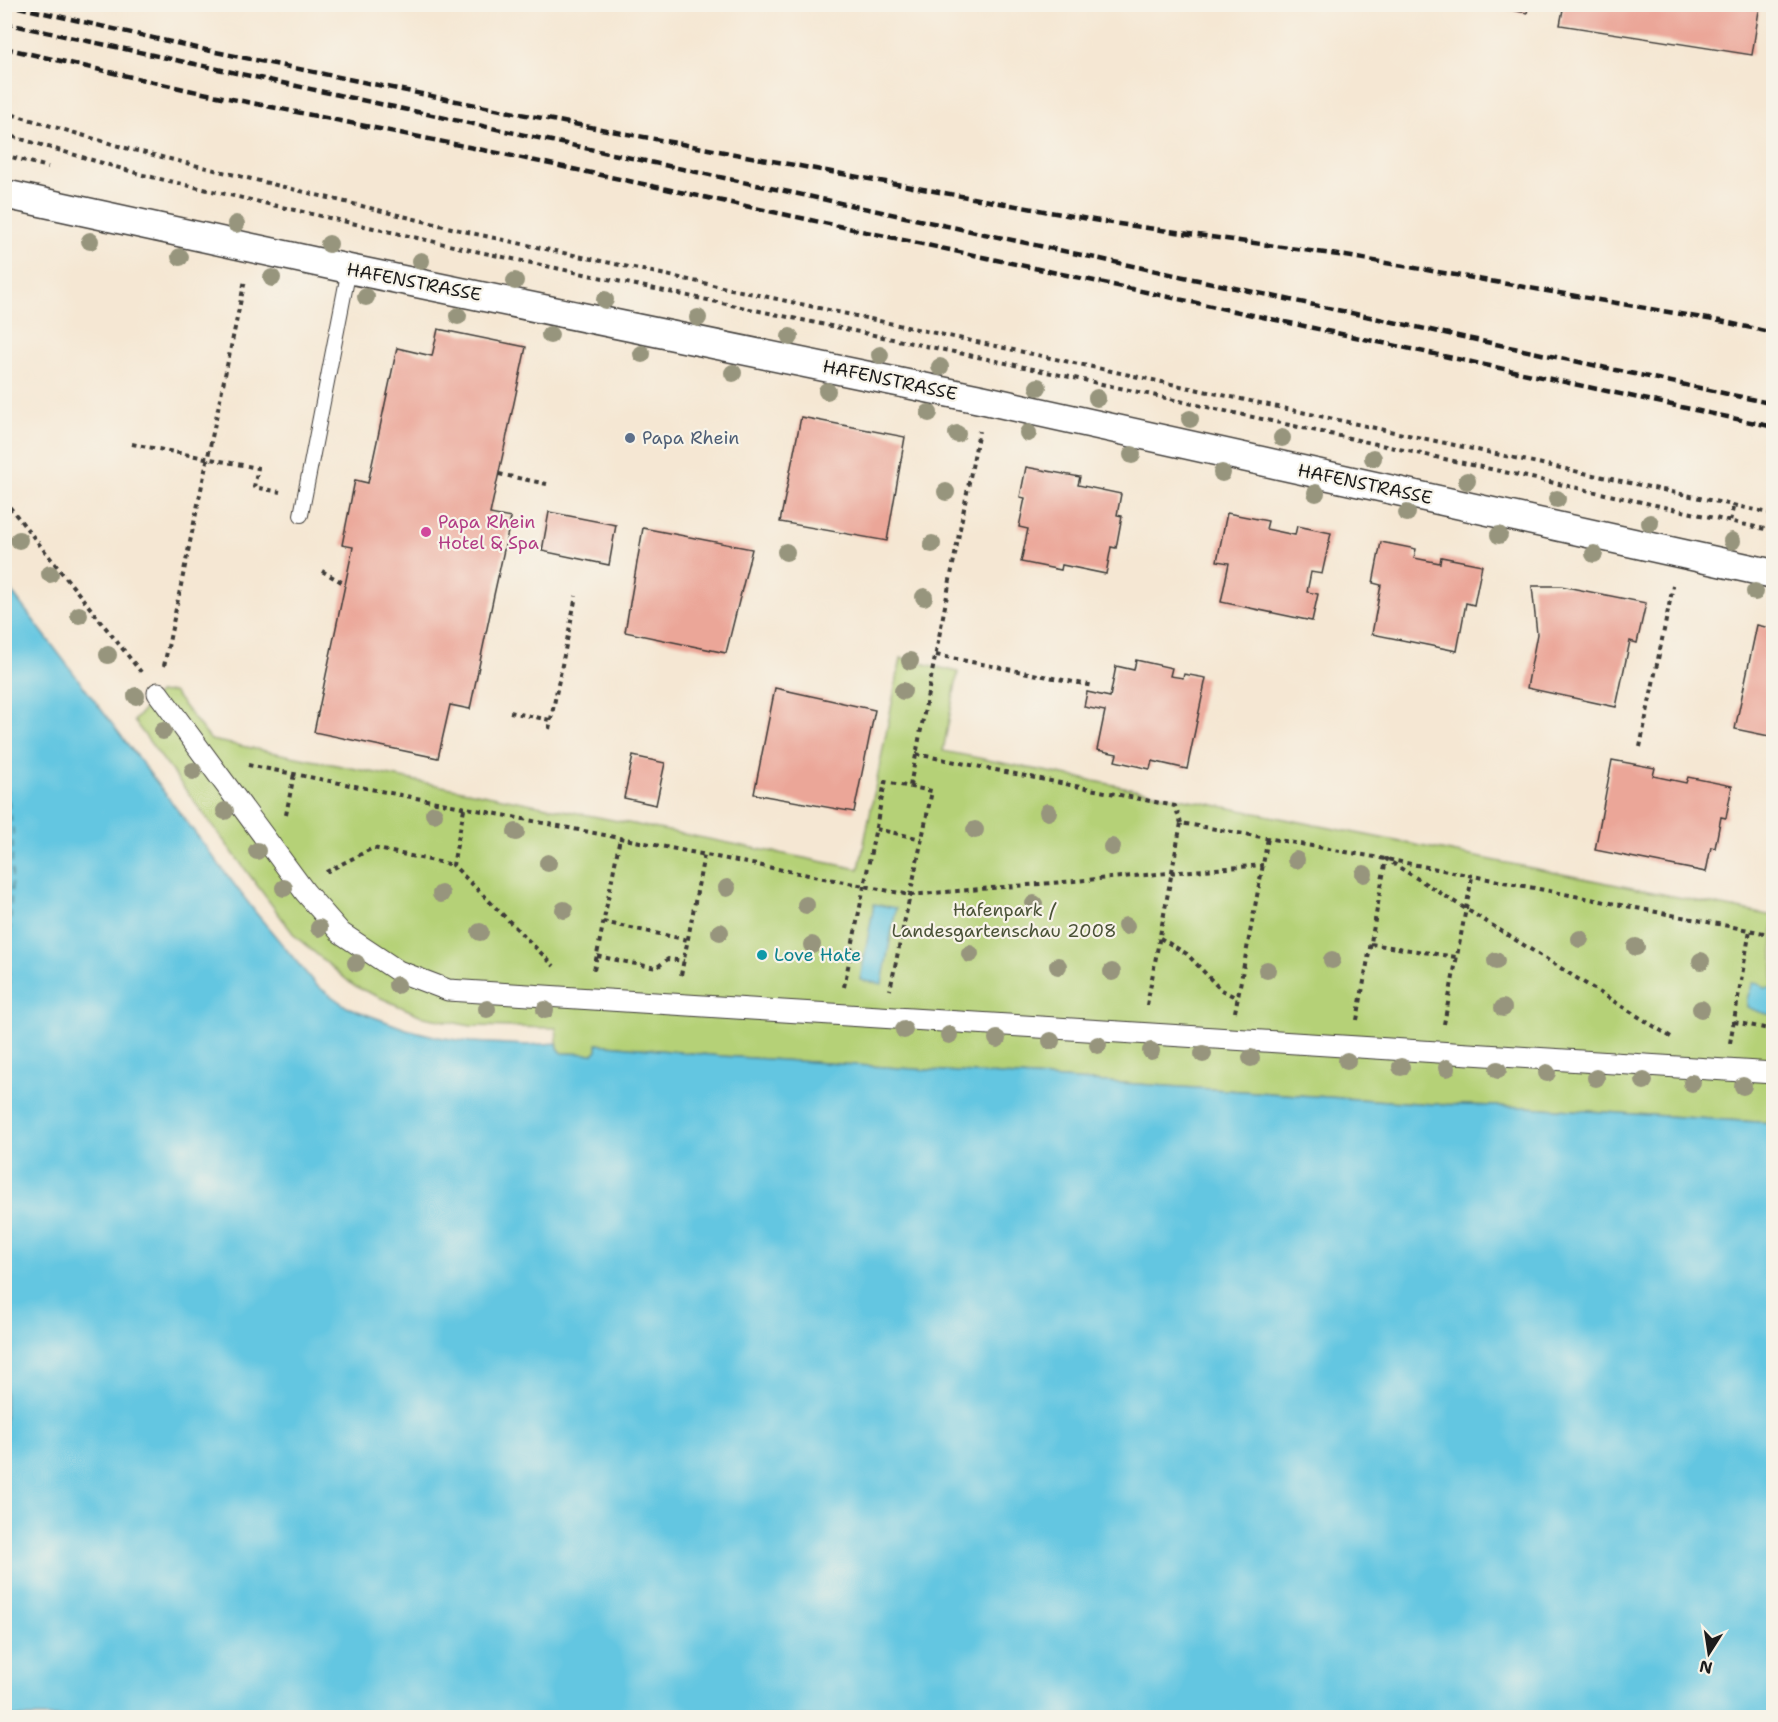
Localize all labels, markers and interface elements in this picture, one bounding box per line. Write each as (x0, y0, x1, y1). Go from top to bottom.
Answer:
street label: HAFENSTRASSE (345, 257, 483, 307)
street label: HAFENSTRASSE (821, 354, 959, 406)
place label: Papa Rhein (642, 426, 739, 450)
marker: Papa Rhein (623, 431, 637, 445)
street label: HAFENSTRASSE (1296, 458, 1434, 510)
place label: Papa Rhein Hotel & Spa (438, 510, 539, 555)
marker: Papa Rhein Hotel & Spa (419, 525, 433, 539)
park label: Hafenpark / Landesgartenschau 2008 (892, 898, 1117, 943)
place label: Love Hate (774, 943, 861, 967)
marker: Love Hate (755, 948, 769, 962)
north arrow (1679, 1623, 1739, 1683)
text: N (1698, 1656, 1714, 1679)

